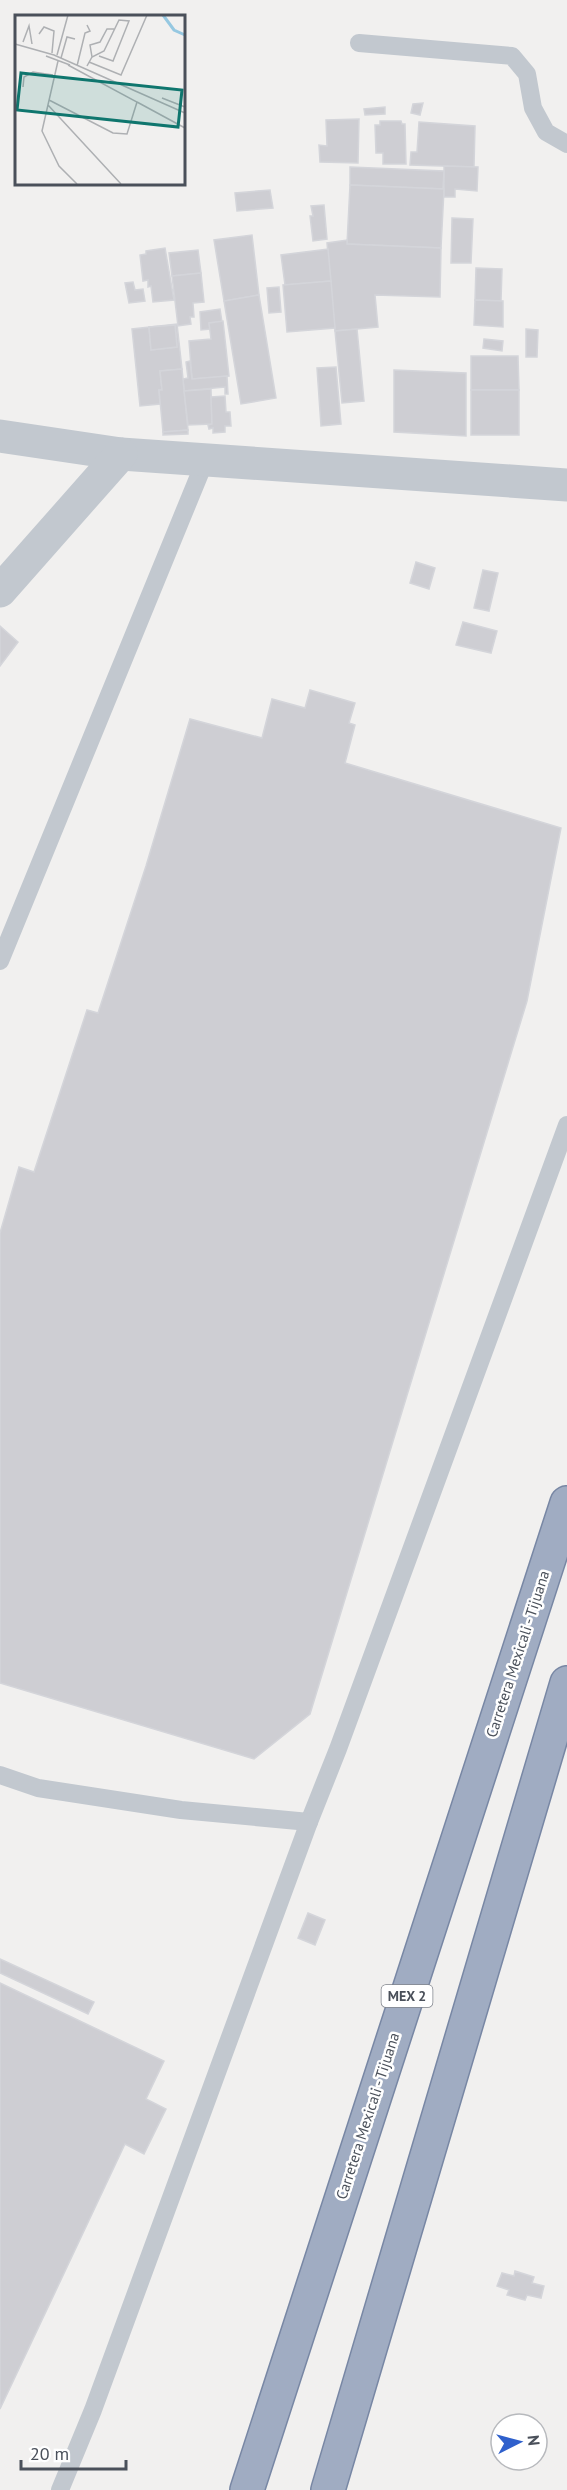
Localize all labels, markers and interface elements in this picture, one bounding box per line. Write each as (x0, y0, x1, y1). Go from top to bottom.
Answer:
inset map (15, 15, 184, 184)
street label: Carretera Mexicali - Tijuana (482, 1568, 553, 1740)
road number: MEX 2 (382, 1985, 432, 2007)
street label: Carretera Mexicali - Tijuana (332, 2030, 403, 2202)
north arrow (489, 2412, 549, 2472)
scale bar (21, 2433, 126, 2471)
text: N (523, 2434, 544, 2447)
text: 20 m (30, 2442, 69, 2465)

